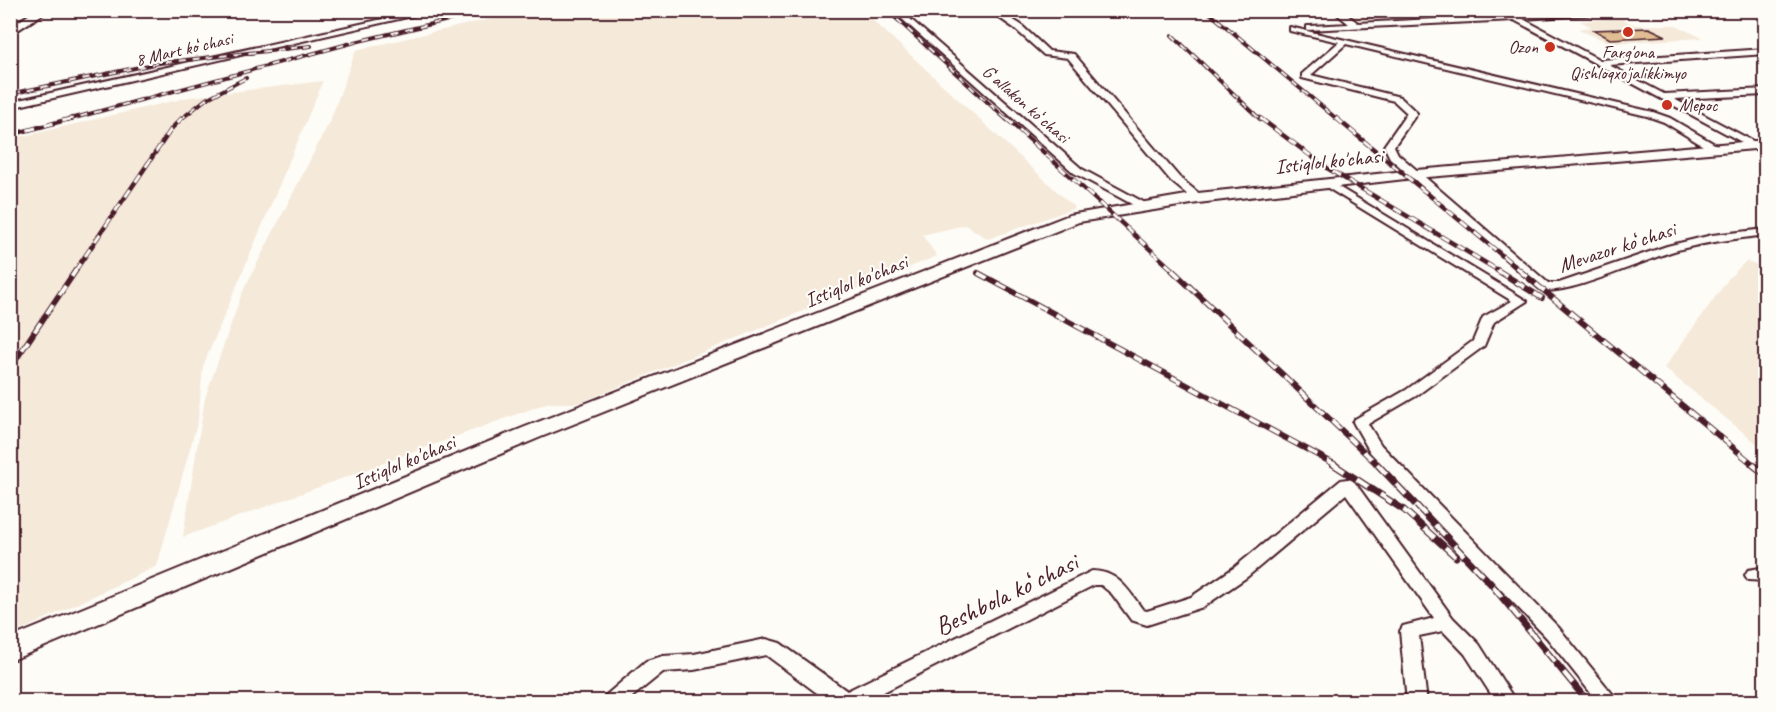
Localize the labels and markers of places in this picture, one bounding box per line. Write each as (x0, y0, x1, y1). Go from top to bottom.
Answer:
marker: Farg'ona Qishloqxo'jalikkimyo (1621, 25, 1635, 39)
place label: Ozon (1508, 36, 1539, 58)
marker: Ozon (1543, 40, 1557, 54)
place label: Farg'ona Qishloqxo'jalikkimyo (1570, 41, 1688, 84)
place label: Мерос (1679, 94, 1718, 116)
marker: Мерос (1660, 98, 1674, 112)

